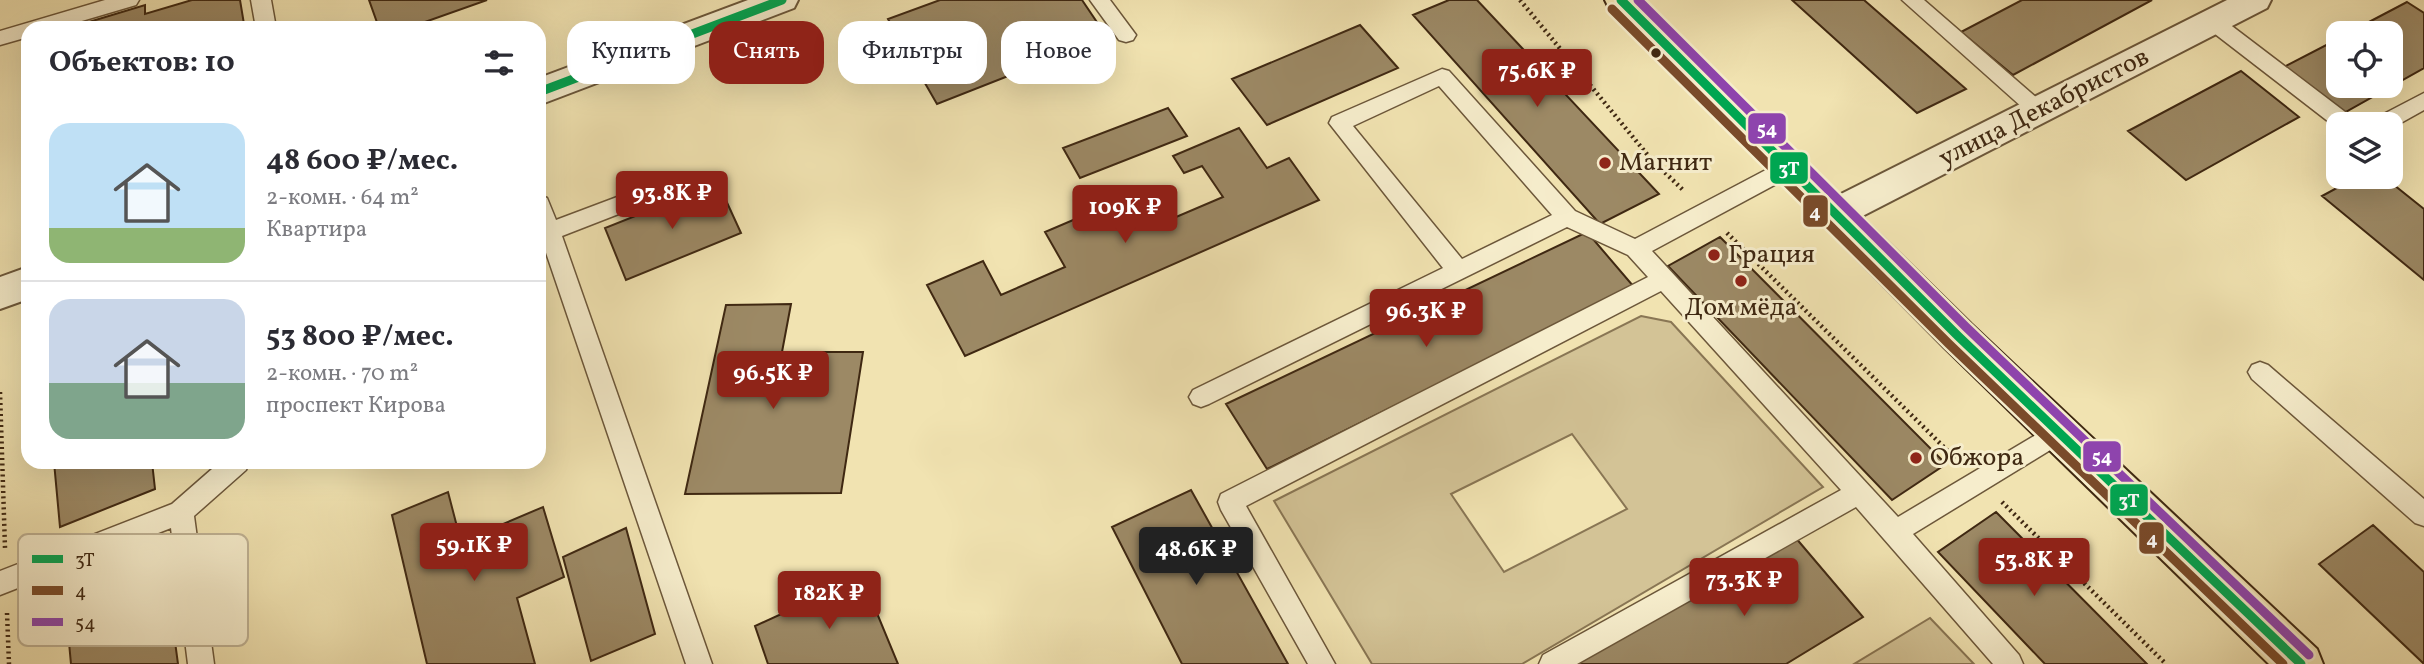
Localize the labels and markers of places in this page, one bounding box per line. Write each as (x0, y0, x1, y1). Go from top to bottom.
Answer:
unlabelled marker (1649, 46, 1663, 60)
pin: 75.6K ₽ (1472, 50, 1602, 109)
place label: Магнит (1619, 145, 1712, 181)
marker: Магнит (1597, 155, 1613, 171)
pin: 93.8K ₽ (607, 172, 737, 231)
pin: 109K ₽ (1068, 186, 1182, 245)
place label: Грация (1728, 237, 1815, 273)
marker: Грация (1706, 247, 1722, 263)
marker: Дом мёда (1733, 273, 1749, 289)
pin: 96.3K ₽ (1361, 290, 1491, 349)
place label: Дом мёда (1684, 290, 1798, 326)
pin: 96.5K ₽ (708, 352, 838, 411)
place label: Обжора (1930, 440, 2024, 476)
marker: Обжора (1908, 450, 1924, 466)
pin: 59.1K ₽ (409, 524, 539, 583)
pin: 48.6K ₽ (1131, 528, 1261, 587)
pin: 53.8K ₽ (1969, 538, 2099, 598)
pin: 73.3K ₽ (1679, 558, 1809, 618)
pin: 182K ₽ (772, 572, 886, 631)

